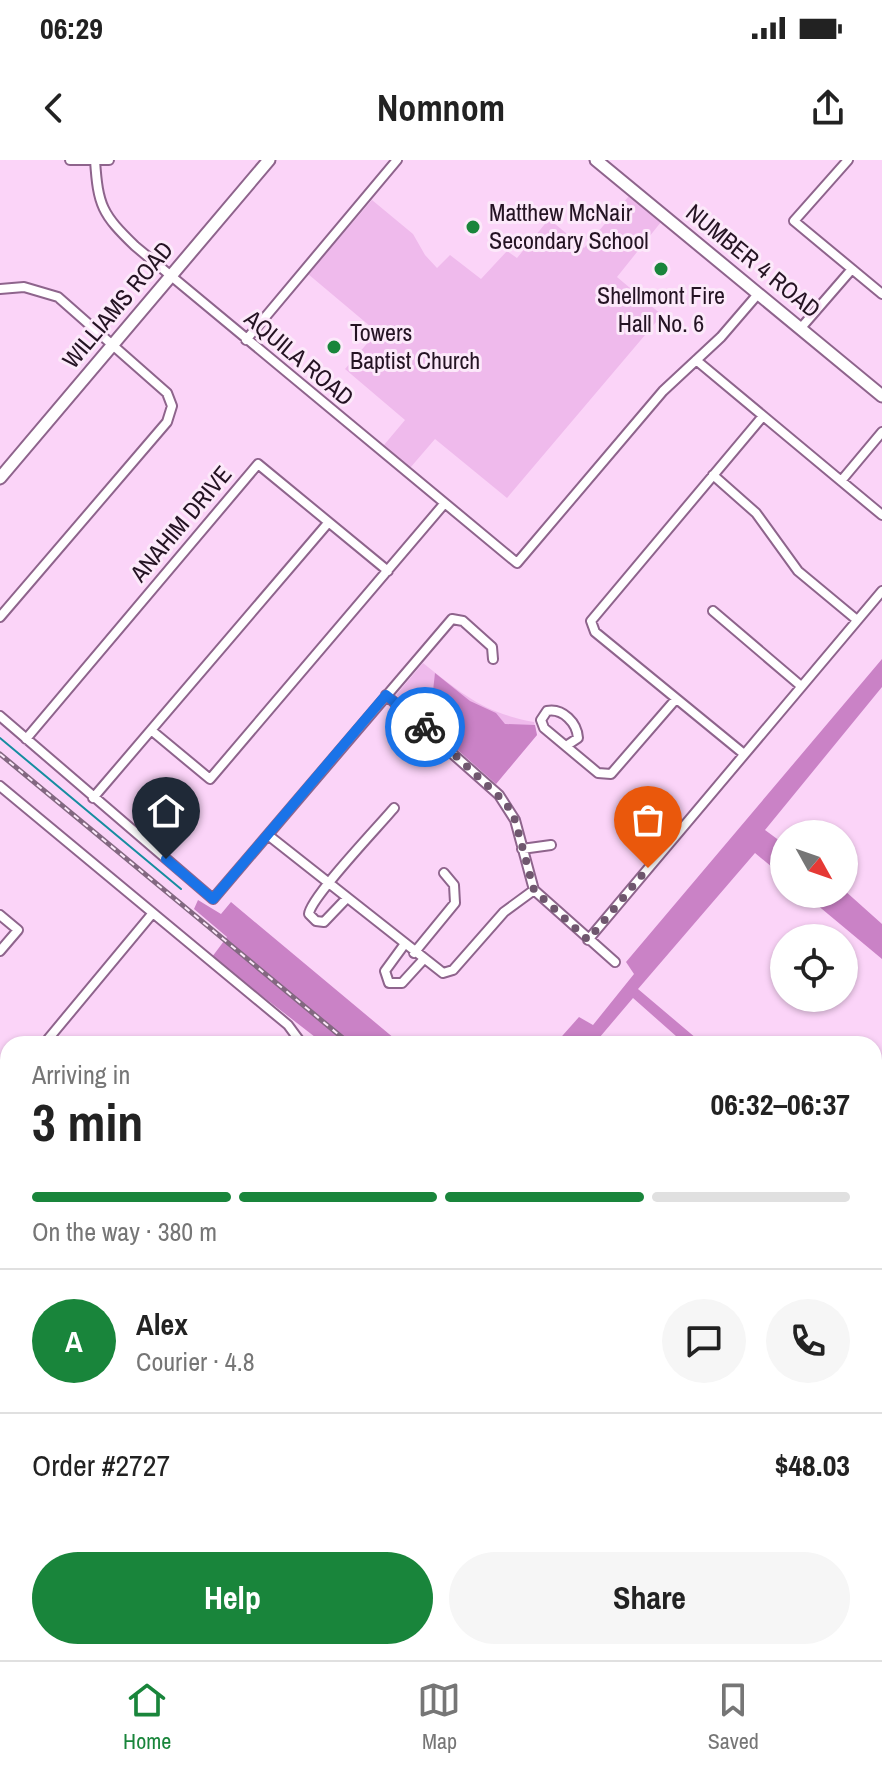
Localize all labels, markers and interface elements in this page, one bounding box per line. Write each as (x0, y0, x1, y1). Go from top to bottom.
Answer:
text: 06:29 (40, 8, 103, 48)
text: Nomnom (377, 84, 505, 132)
icon: back (32, 86, 76, 130)
icon: share (806, 86, 850, 130)
place label: Matthew McNair Secondary School (489, 196, 649, 256)
street label: NUMBER 4 ROAD (680, 196, 827, 324)
marker: Matthew McNair Secondary School (464, 218, 482, 236)
street label: WILLIAMS ROAD (55, 234, 180, 375)
marker: Shellmont Fire Hall No. 6 (652, 260, 670, 278)
place label: Shellmont Fire Hall No. 6 (597, 279, 725, 339)
street label: AQUILA ROAD (237, 301, 361, 412)
place label: Towers Baptist Church (350, 316, 480, 376)
marker: Towers Baptist Church (325, 338, 343, 356)
street label: ANAHIM DRIVE (122, 459, 238, 589)
courier (385, 687, 465, 767)
icon: bike (403, 705, 447, 749)
pin (132, 777, 200, 859)
pin (614, 786, 682, 868)
icon: home (144, 789, 188, 833)
icon: bag (626, 798, 670, 842)
north arrow (770, 820, 858, 908)
map controls (770, 820, 858, 1012)
button: locate (770, 924, 858, 1012)
text: Arriving in (32, 1057, 130, 1092)
text: 06:32–06:37 (711, 1084, 850, 1124)
text: 3 min (32, 1087, 143, 1157)
text: On the way · 380 m (32, 1214, 217, 1249)
button: chat (662, 1299, 746, 1383)
button: phone (766, 1299, 850, 1383)
text: Alex (136, 1304, 188, 1344)
text: A (65, 1321, 83, 1361)
text: Courier · 4.8 (136, 1344, 255, 1379)
text: Order #2727 (32, 1445, 170, 1485)
text: $48.03 (775, 1445, 850, 1485)
button: Help (32, 1552, 433, 1644)
button: Share (449, 1552, 850, 1644)
tab: Home (123, 1678, 171, 1756)
tab: Map (417, 1678, 461, 1756)
tab: Saved (708, 1678, 759, 1756)

